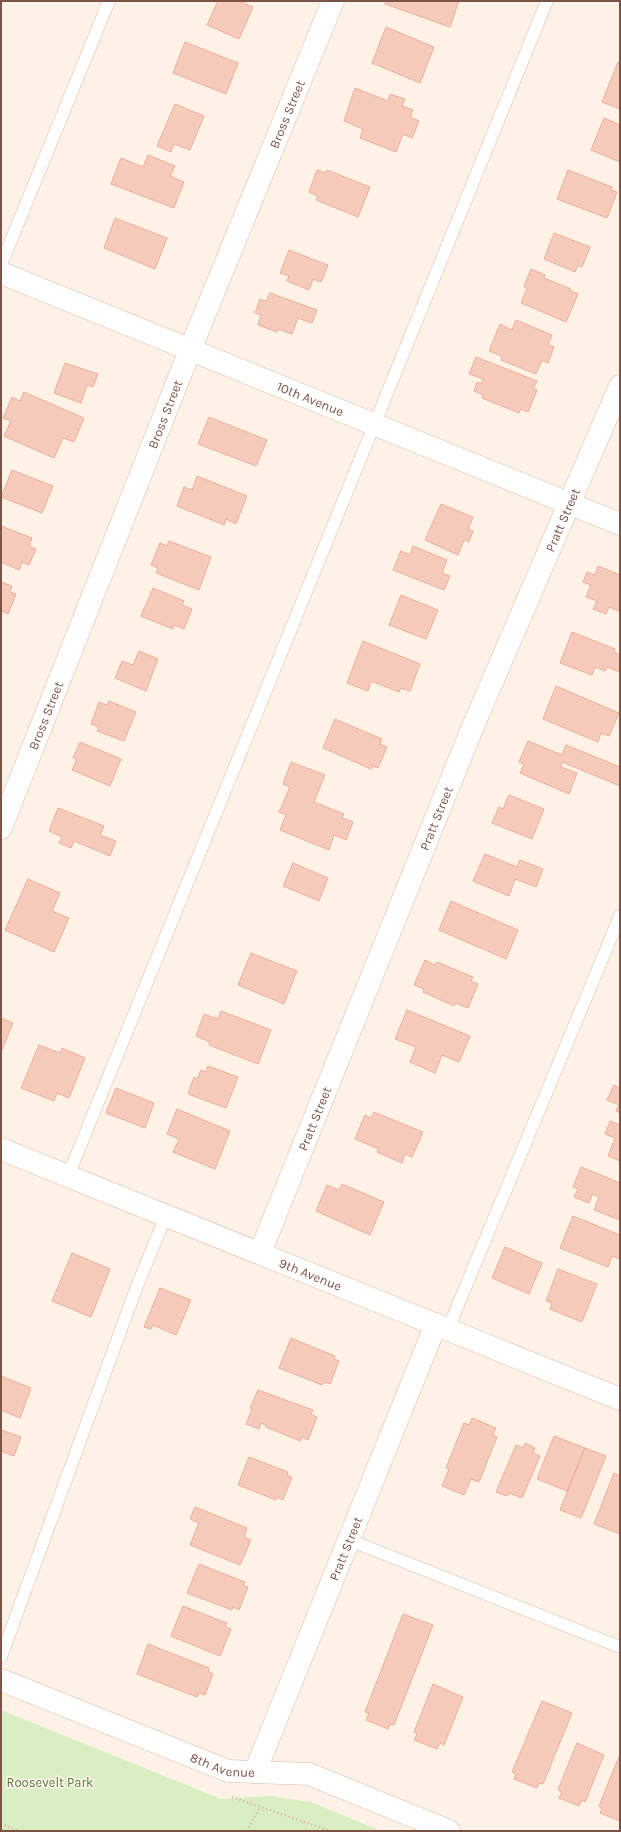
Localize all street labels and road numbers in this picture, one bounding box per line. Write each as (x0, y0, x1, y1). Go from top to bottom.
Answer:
street label: Bross Street (266, 78, 307, 150)
street label: Bross Street (144, 378, 185, 451)
street label: 10th Avenue (275, 378, 346, 419)
street label: Pratt Street (542, 486, 583, 554)
street label: Bross Street (25, 679, 66, 752)
street label: Pratt Street (416, 784, 455, 852)
street label: Pratt Street (295, 1084, 334, 1153)
street label: 9th Avenue (277, 1255, 345, 1294)
street label: Pratt Street (326, 1514, 365, 1583)
street label: 8th Avenue (188, 1749, 255, 1779)

